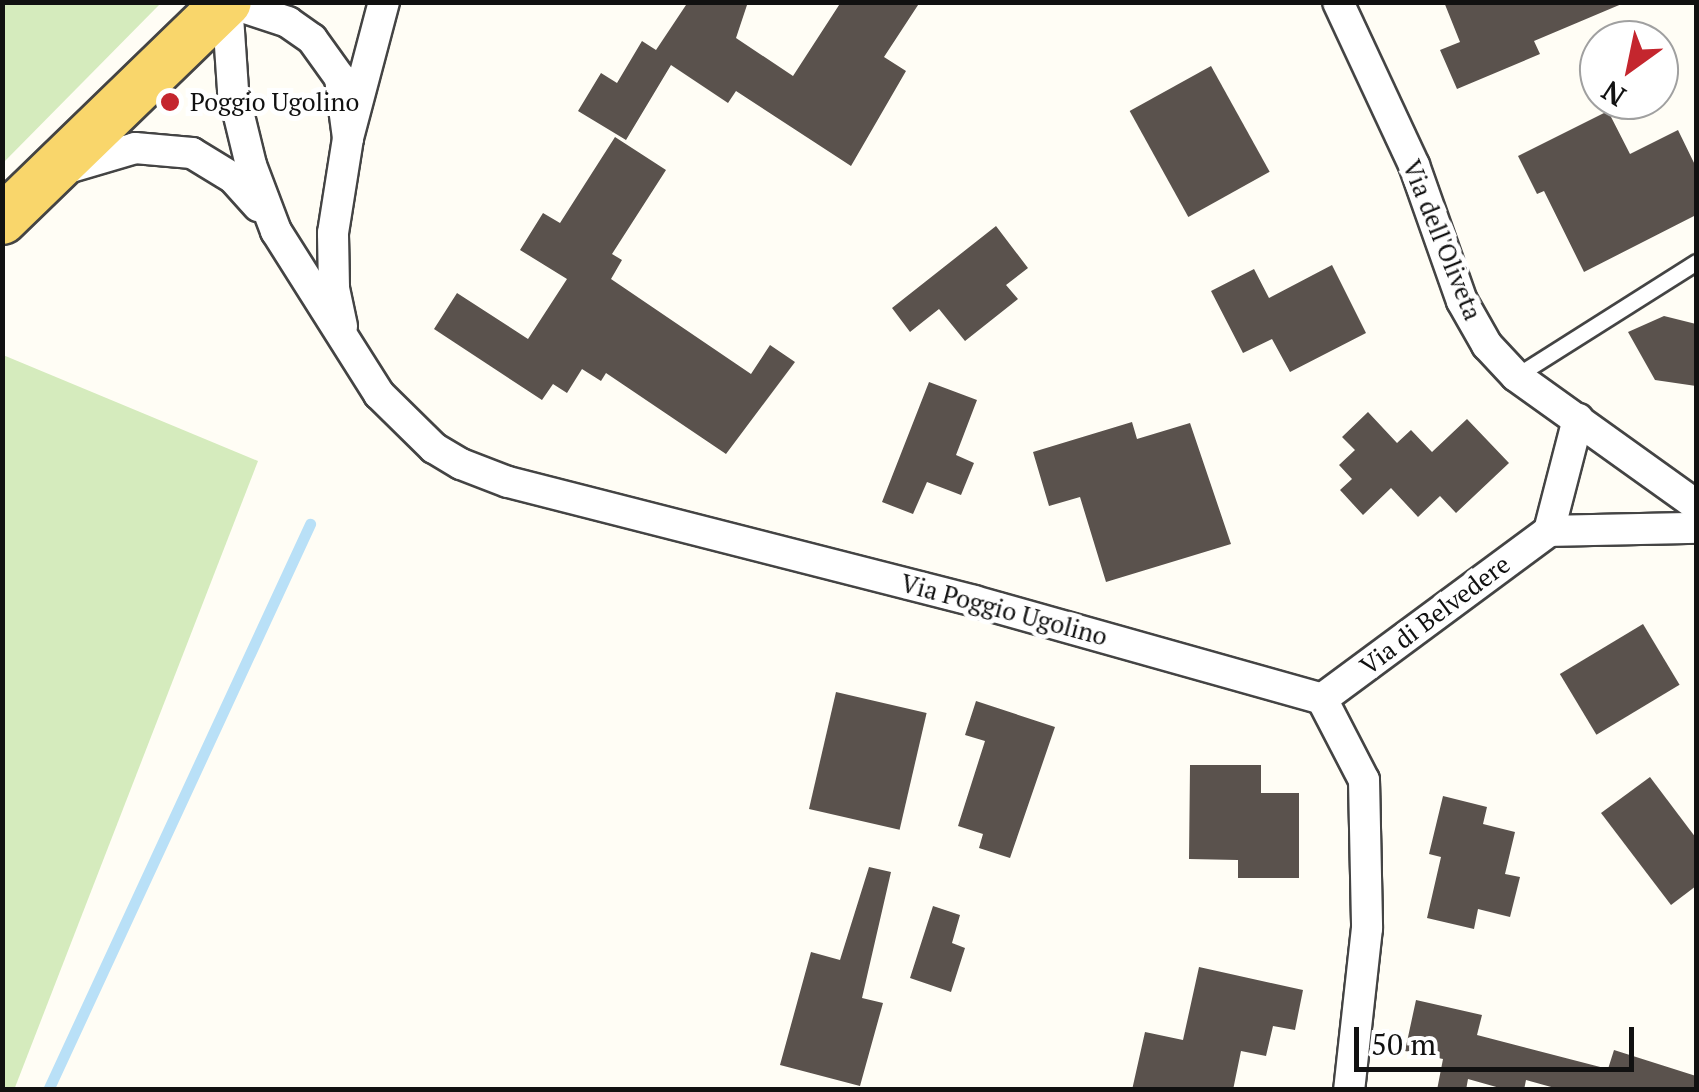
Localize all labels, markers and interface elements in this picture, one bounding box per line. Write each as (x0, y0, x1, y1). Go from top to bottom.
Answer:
north arrow (1579, 20, 1679, 120)
text: N (1595, 73, 1632, 115)
place label: Poggio Ugolino (190, 87, 359, 117)
marker: Poggio Ugolino (159, 91, 181, 113)
street label: Via dell'Oliveta (1396, 156, 1488, 324)
street label: Via di Belvedere (1354, 549, 1516, 681)
street label: Via Poggio Ugolino (897, 568, 1111, 652)
scale bar (1359, 1007, 1639, 1069)
text: 50 m (1371, 1024, 1436, 1064)

